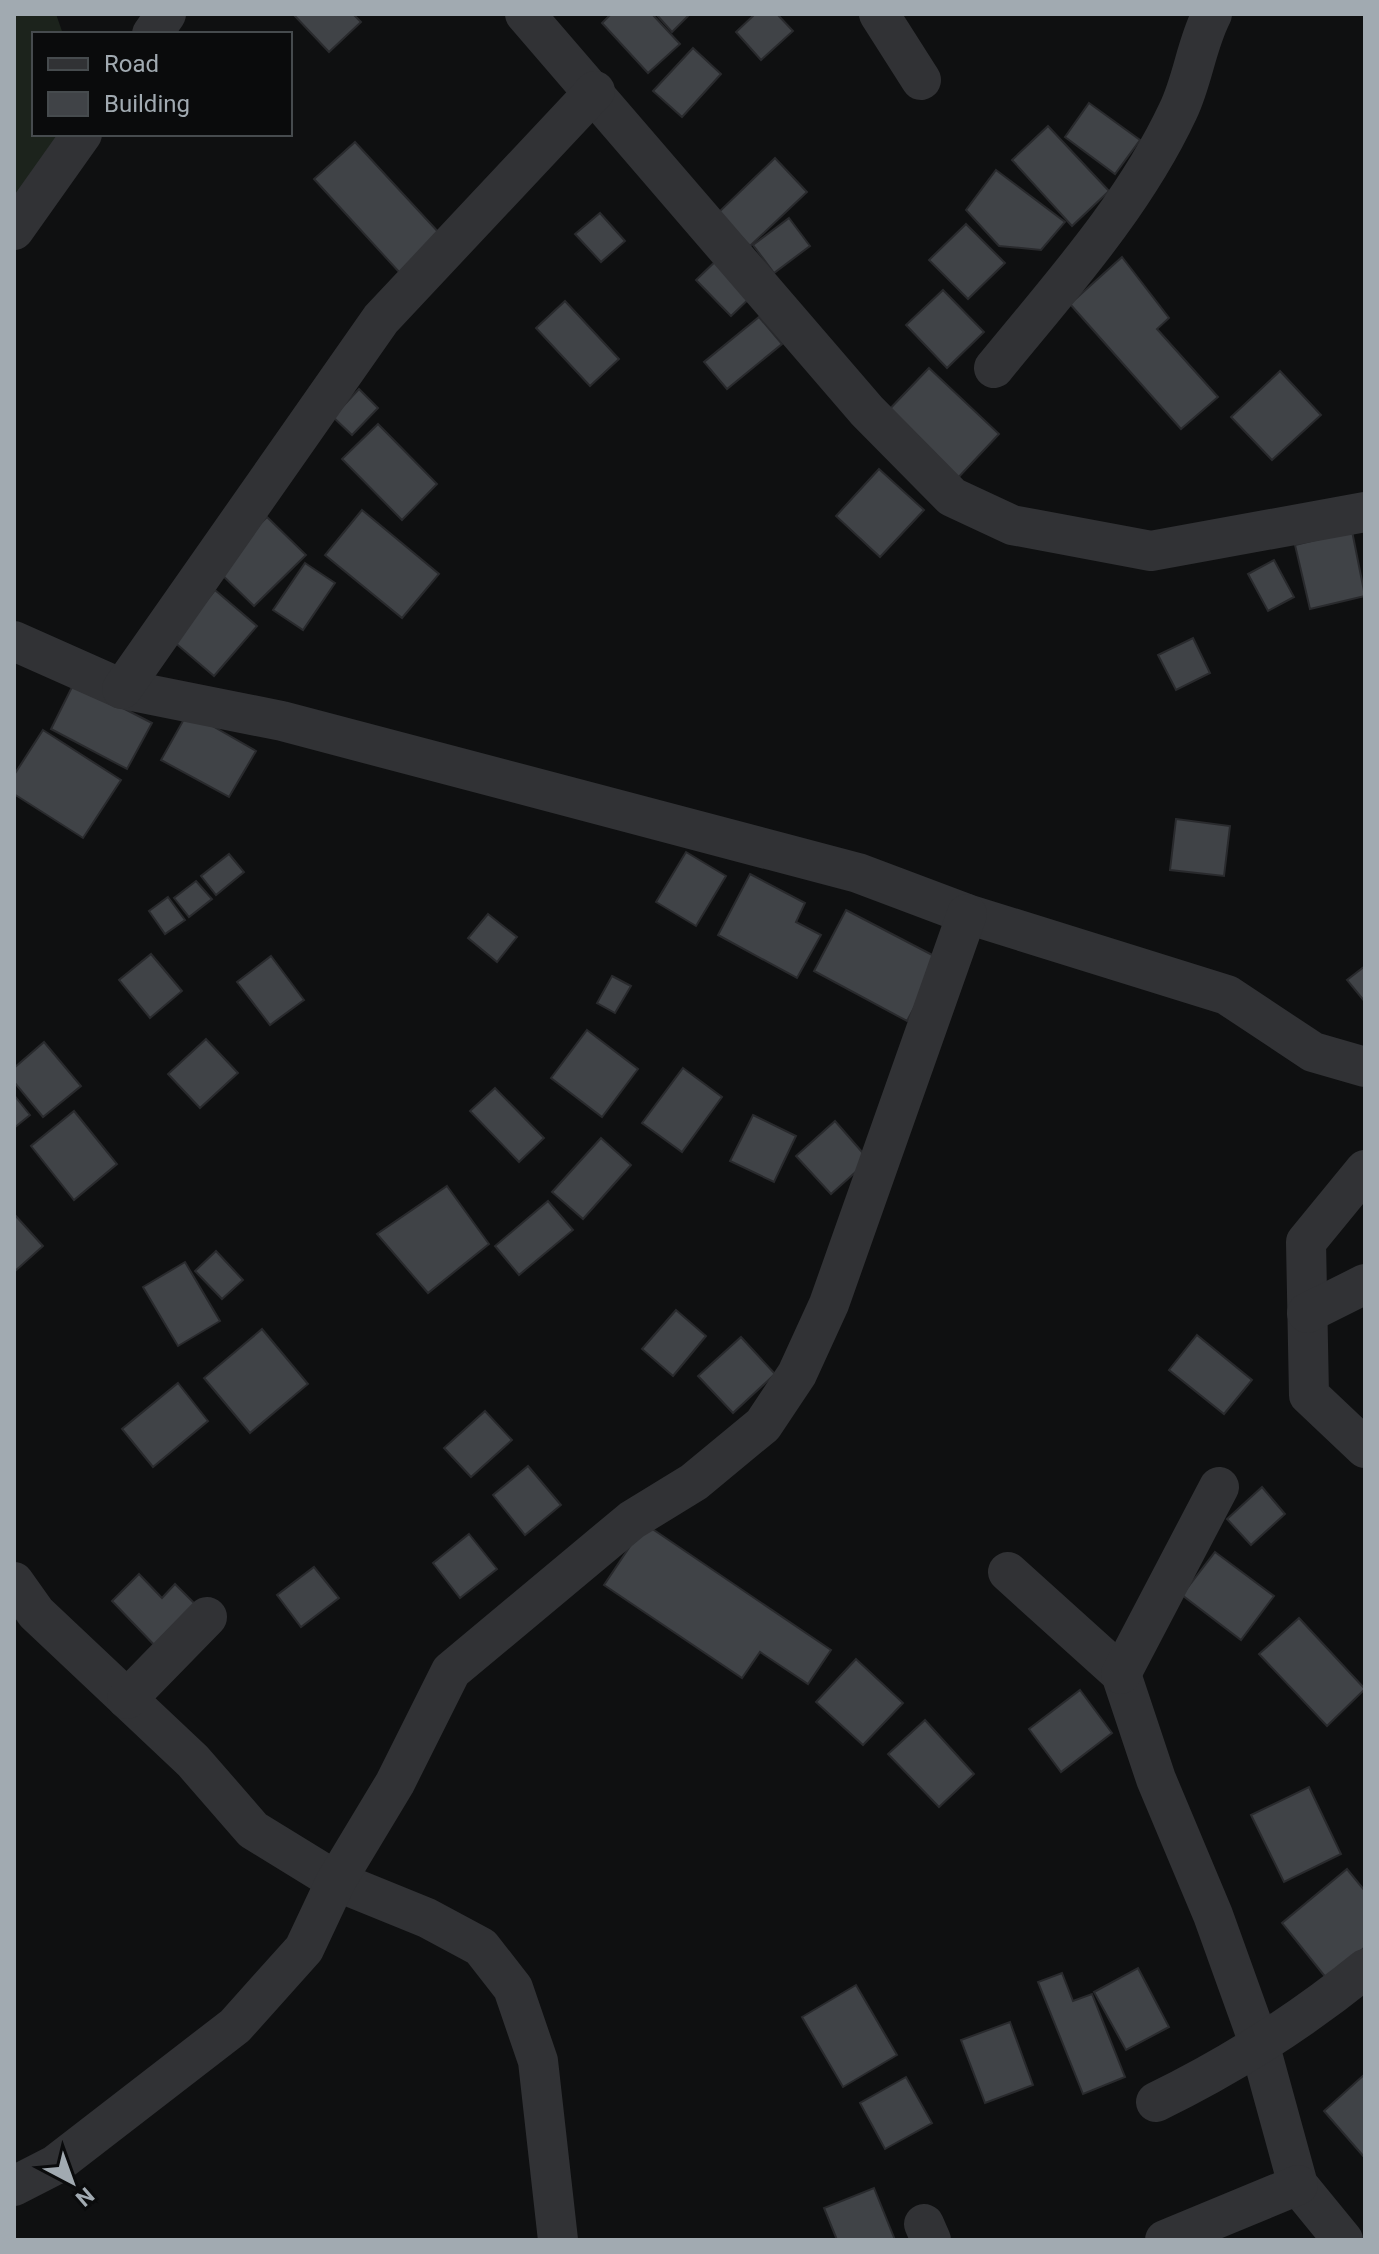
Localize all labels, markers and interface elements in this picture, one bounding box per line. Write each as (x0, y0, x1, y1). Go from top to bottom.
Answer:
legend (32, 32, 292, 136)
text: Road (104, 50, 159, 78)
text: Building (104, 90, 190, 118)
north arrow (32, 2142, 112, 2222)
text: N (71, 2182, 99, 2211)

